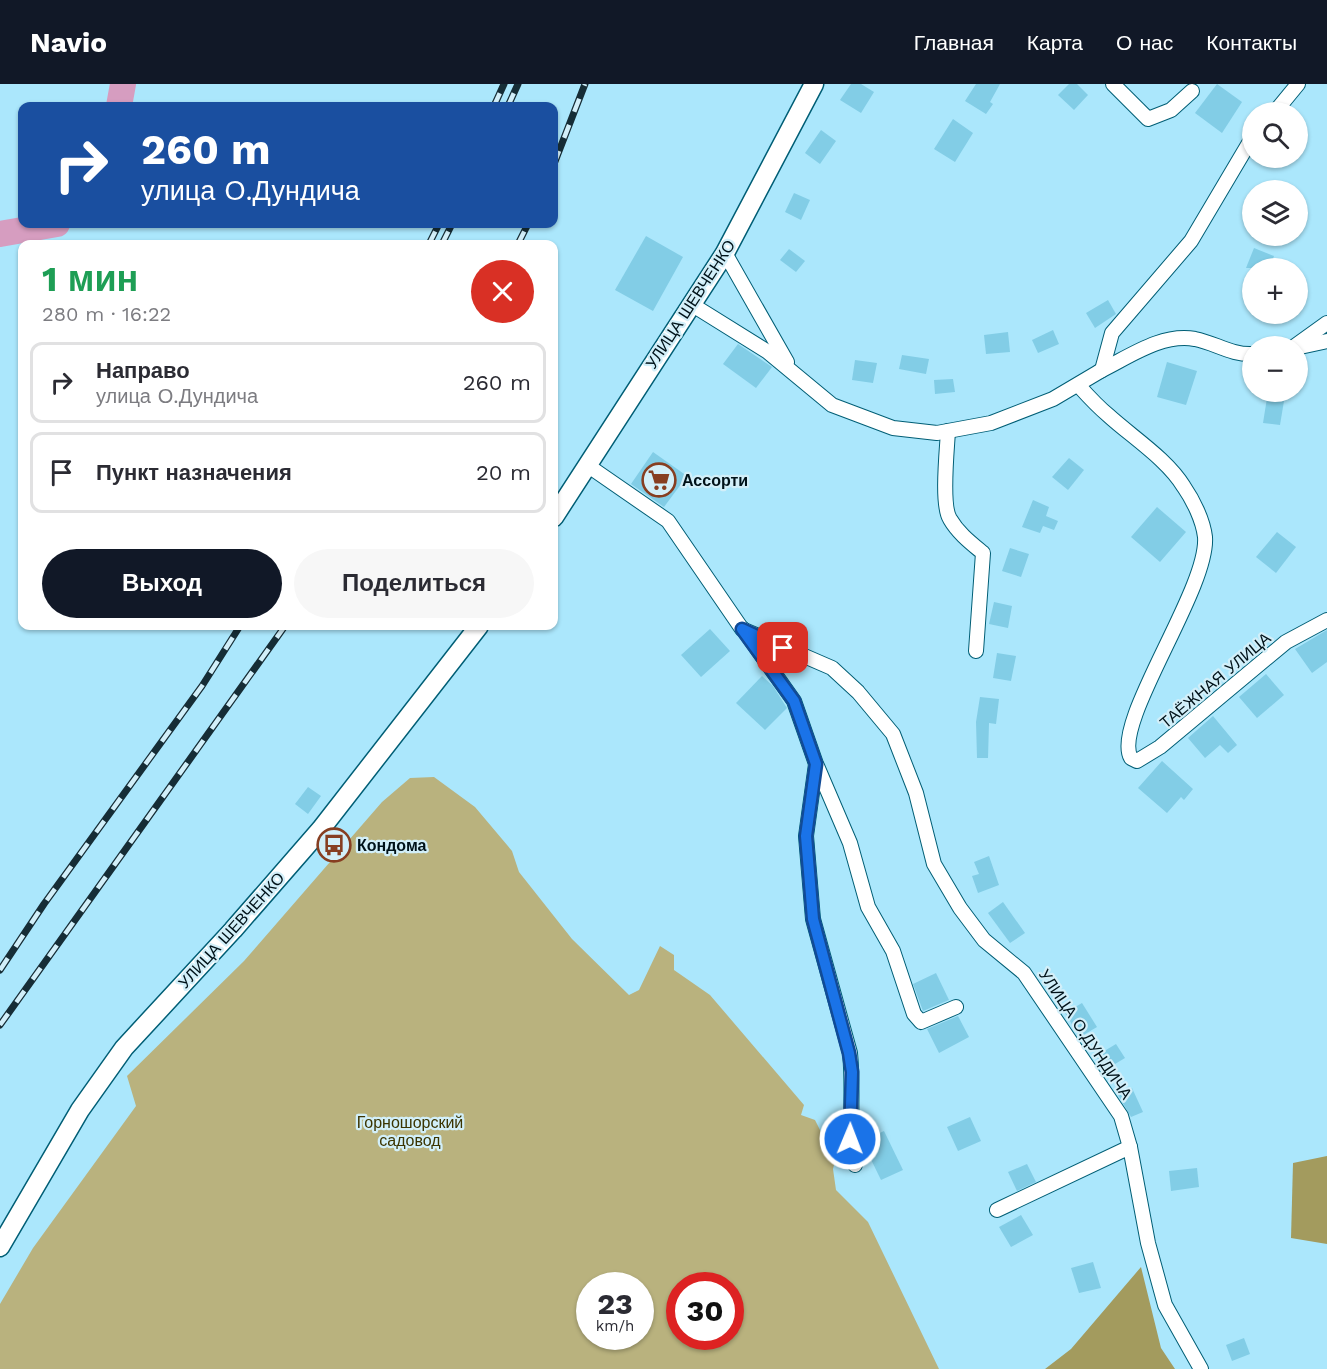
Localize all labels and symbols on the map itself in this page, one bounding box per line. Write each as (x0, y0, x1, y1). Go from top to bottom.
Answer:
street label: УЛИЦА ШЕВЧЕНКО (642, 236, 739, 372)
supermarket icon: Ассорти (641, 462, 677, 498)
place label: Ассорти (682, 471, 748, 490)
pin (757, 622, 808, 673)
street label: ТАЁЖНАЯ УЛИЦА (1156, 628, 1275, 732)
bus stop icon: Кондома (316, 827, 352, 863)
place label: Кондома (357, 836, 427, 855)
street label: УЛИЦА ШЕВЧЕНКО (174, 868, 288, 992)
street label: УЛИЦА О.ДУНДИЧА (1035, 966, 1136, 1103)
position arrow (818, 1107, 882, 1171)
park label: Горношорский садовод (357, 1113, 463, 1150)
speed limit sign: 30 (666, 1272, 744, 1350)

